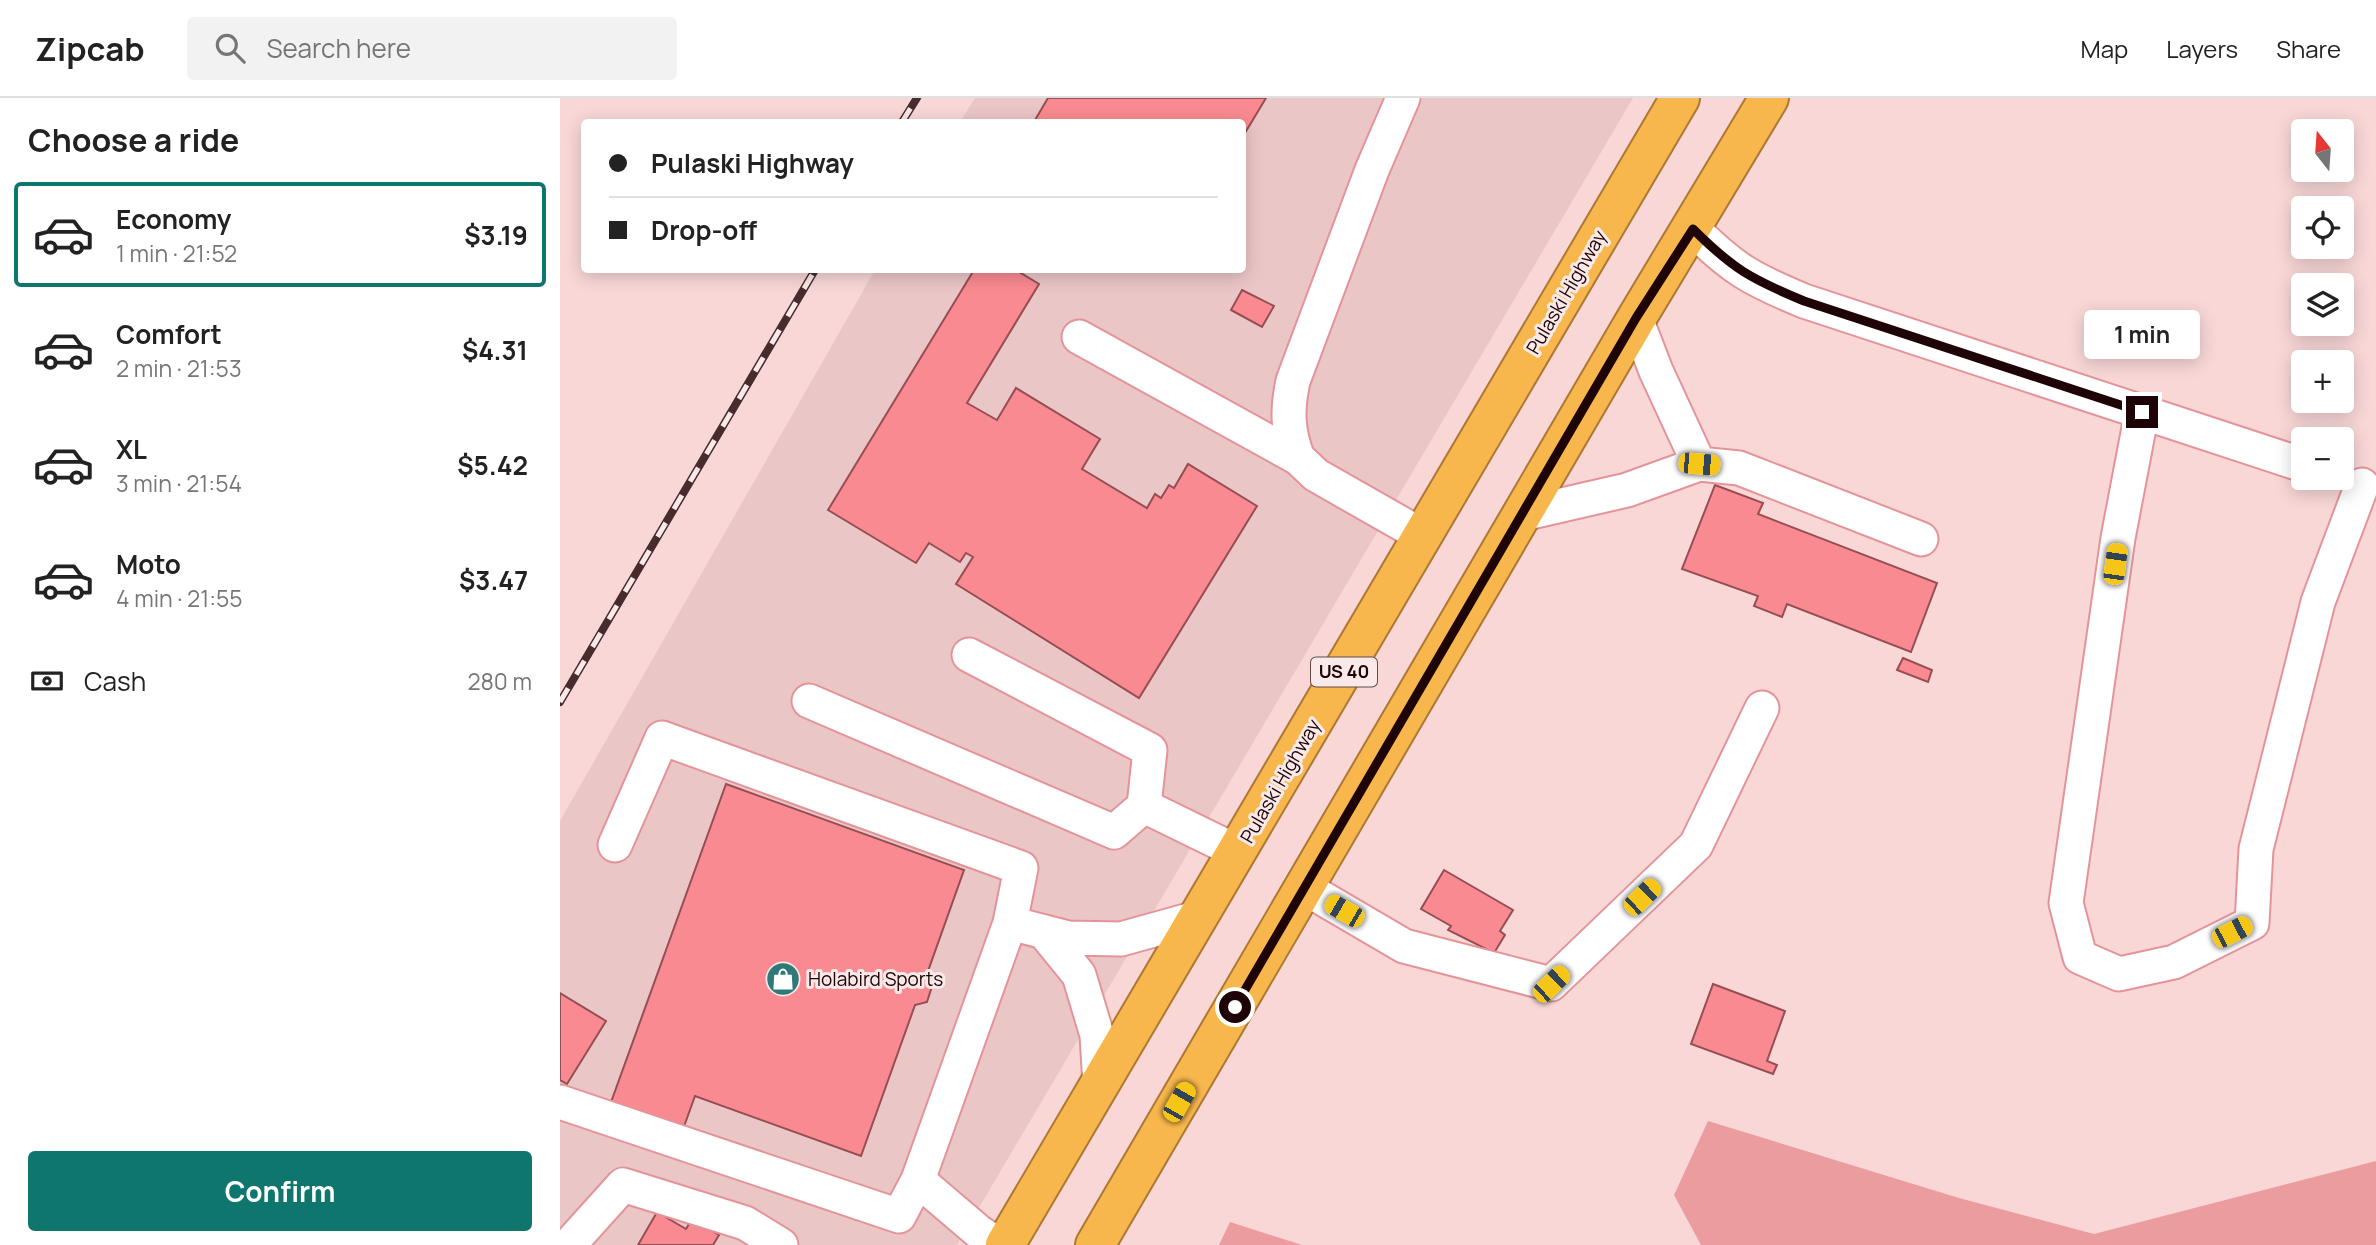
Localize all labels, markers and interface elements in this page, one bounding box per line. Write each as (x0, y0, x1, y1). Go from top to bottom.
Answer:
search box (187, 17, 677, 80)
text: Zipcab (35, 26, 145, 71)
icon: search (211, 29, 249, 67)
text: Search here (267, 30, 411, 66)
text: Map (2081, 32, 2128, 65)
text: Layers (2166, 32, 2238, 65)
text: Share (2276, 32, 2341, 65)
text: Choose a ride (28, 118, 239, 162)
north arrow (2291, 119, 2354, 182)
map controls (2291, 119, 2354, 490)
text: Pulaski Highway (651, 145, 854, 181)
button: locate (2291, 196, 2354, 259)
text: Economy (116, 201, 231, 237)
icon: car (32, 203, 95, 266)
text: Drop-off (651, 212, 757, 248)
text: $3.19 (464, 217, 528, 253)
street label: Pulaski Highway (1520, 225, 1612, 359)
text: 1 min · 21:52 (116, 237, 237, 269)
button: layers (2291, 273, 2354, 336)
callout: 1 min (2084, 310, 2200, 360)
text: Comfort (116, 316, 222, 352)
icon: car (32, 318, 95, 381)
text: 1 min (2114, 318, 2170, 350)
text: $4.31 (462, 332, 528, 368)
button: + (2291, 350, 2354, 413)
text: 2 min · 21:53 (116, 352, 242, 384)
route end (2126, 396, 2158, 428)
button: − (2291, 427, 2354, 490)
text: XL (116, 431, 147, 467)
icon: car (32, 433, 95, 496)
text: $5.42 (457, 447, 528, 483)
car (1678, 452, 1721, 476)
text: 3 min · 21:54 (116, 467, 242, 499)
car (2102, 542, 2129, 586)
text: Moto (116, 546, 181, 582)
icon: car (32, 548, 95, 611)
text: $3.47 (459, 562, 528, 598)
text: 4 min · 21:55 (116, 582, 243, 614)
road number: US 40 (1311, 658, 1377, 686)
icon: cash (28, 662, 66, 700)
text: Cash (84, 663, 146, 699)
text: 280 m (467, 665, 532, 697)
street label: Pulaski Highway (1234, 714, 1326, 848)
car (1620, 875, 1665, 919)
car (1321, 891, 1368, 931)
car (2209, 913, 2256, 951)
shop icon: Holabird Sports (764, 960, 802, 998)
car (1529, 962, 1574, 1006)
place label: Holabird Sports (808, 966, 943, 992)
route start (1219, 991, 1251, 1023)
car (1160, 1079, 1199, 1125)
button: Confirm (28, 1151, 532, 1231)

